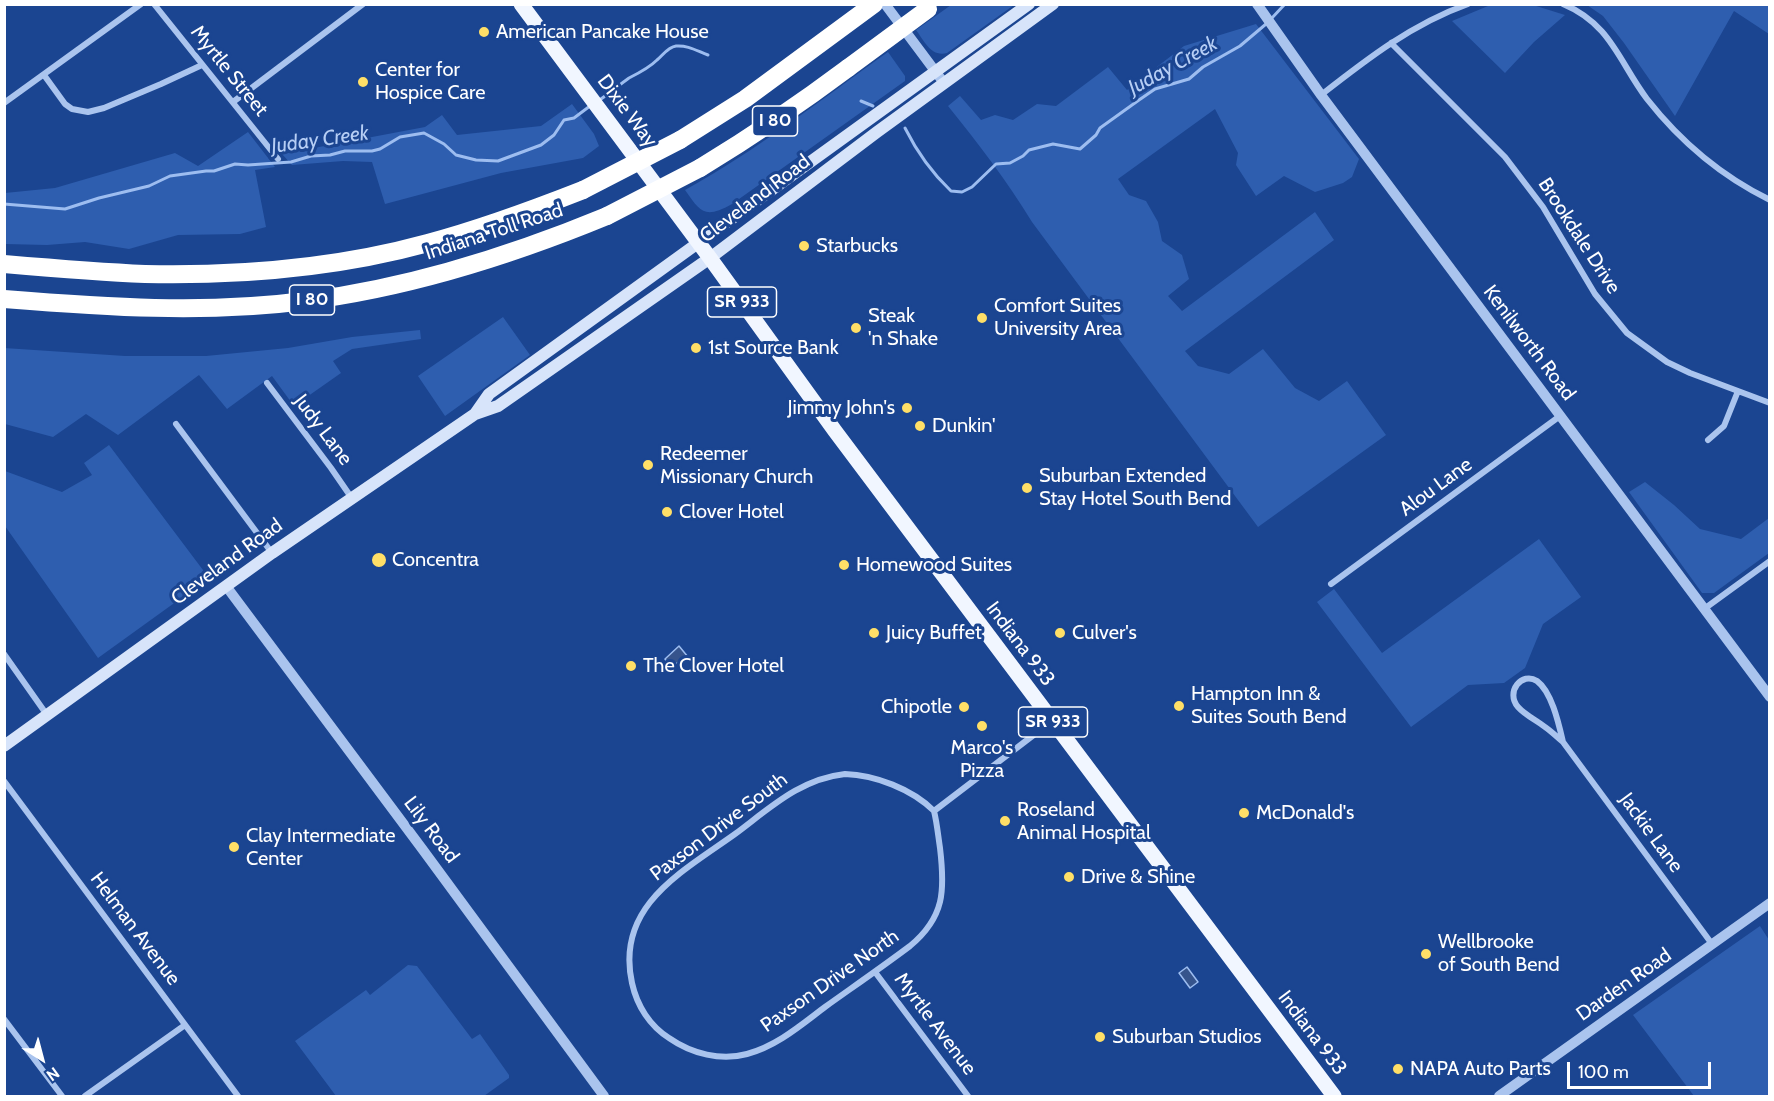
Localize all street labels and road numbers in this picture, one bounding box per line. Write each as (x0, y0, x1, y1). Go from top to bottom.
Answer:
street label: Myrtle Street (185, 21, 273, 121)
street label: Dixie Way (592, 70, 662, 152)
road number: I 80 (752, 106, 798, 136)
street label: Cleveland Road (695, 150, 815, 248)
street label: Brookdale Drive (1533, 174, 1625, 298)
street label: Indiana Toll Road (422, 198, 566, 266)
street label: Kenilworth Road (1478, 281, 1580, 405)
road number: I 80 (290, 285, 334, 315)
road number: SR 933 (708, 287, 777, 317)
street label: Judy Lane (289, 390, 357, 470)
street label: Alou Lane (1395, 453, 1477, 521)
street label: Cleveland Road (167, 514, 287, 610)
street label: Indiana 933 (981, 597, 1059, 691)
road number: SR 933 (1018, 707, 1088, 737)
street label: Paxson Drive South (646, 768, 792, 886)
street label: Jackie Lane (1614, 789, 1688, 877)
street label: Lily Road (398, 792, 464, 868)
street label: Helman Avenue (85, 868, 185, 990)
street label: Paxson Drive North (756, 924, 904, 1038)
street label: Darden Road (1572, 943, 1676, 1027)
street label: Myrtle Avenue (889, 968, 981, 1080)
street label: Indiana 933 (1273, 986, 1351, 1080)

